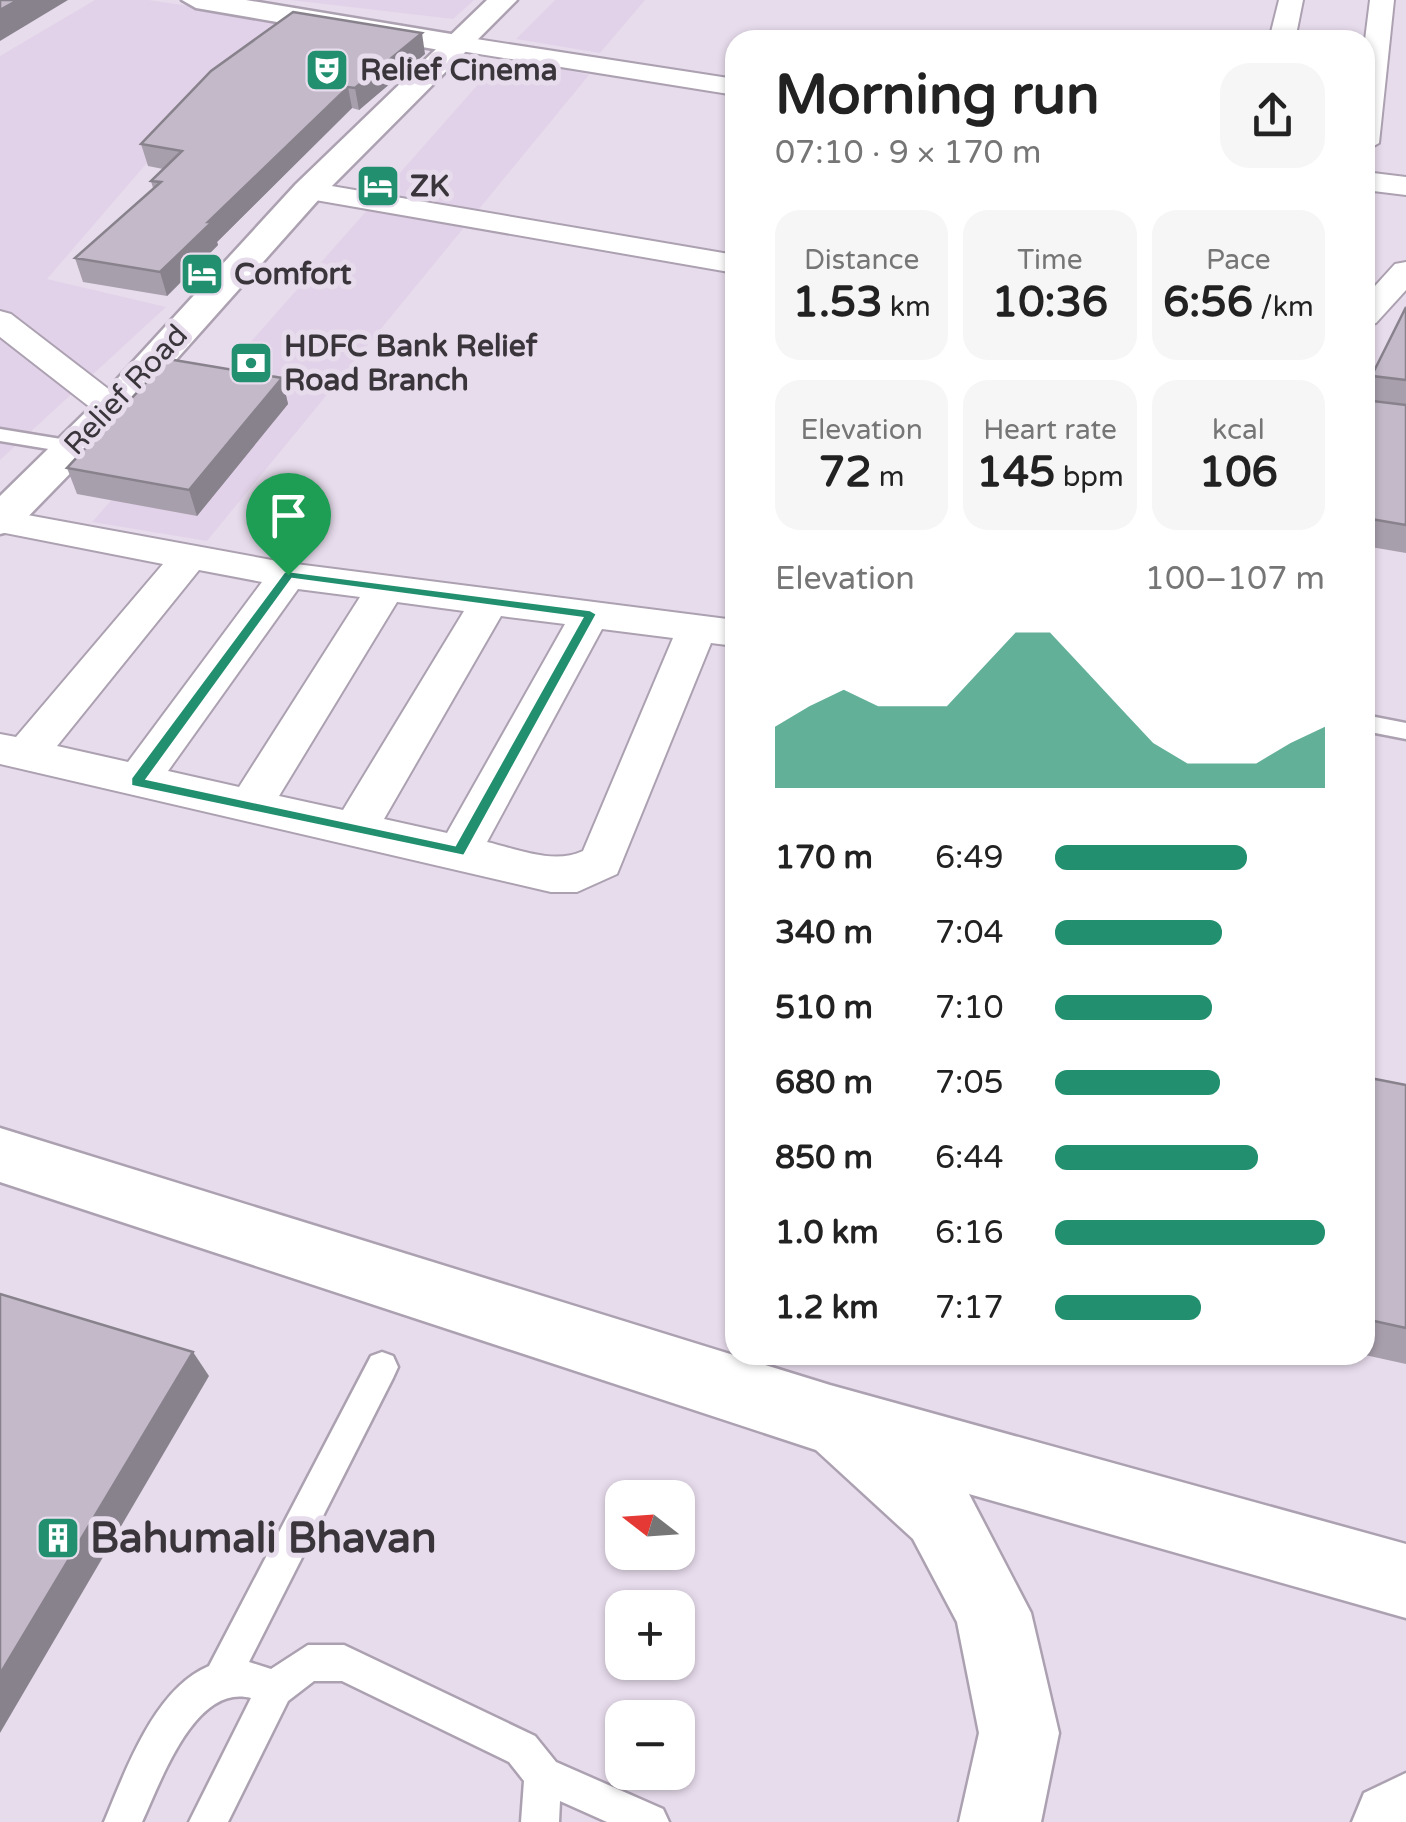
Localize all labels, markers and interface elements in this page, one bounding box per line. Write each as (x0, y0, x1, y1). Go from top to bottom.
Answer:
theatre icon: Relief Cinema (304, 47, 350, 93)
place label: Relief Cinema (360, 52, 558, 89)
text: Morning run (775, 63, 1100, 129)
button: share (1220, 63, 1325, 168)
text: 07:10 · 9 × 170 m (775, 134, 1041, 172)
hotel icon: ZK (355, 163, 401, 209)
place label: ZK (410, 168, 449, 205)
text: Distance (804, 243, 919, 277)
text: Time (1017, 243, 1083, 277)
text: Pace (1206, 243, 1271, 277)
hotel icon: Comfort (179, 251, 225, 297)
place label: Comfort (234, 256, 352, 293)
text: 1.53 (793, 277, 883, 328)
text: 10:36 (992, 277, 1108, 328)
text: 6:56 (1163, 277, 1253, 328)
text: km (883, 290, 931, 324)
text: /km (1253, 290, 1314, 324)
street label: Relief Road (56, 317, 196, 463)
place label: HDFC Bank Relief Road Branch (284, 328, 538, 399)
bank icon: HDFC Bank Relief Road Branch (228, 340, 274, 386)
text: Elevation (800, 413, 923, 447)
text: Heart rate (983, 413, 1117, 447)
text: kcal (1212, 413, 1265, 447)
text: 72 (819, 447, 872, 498)
text: 145 (976, 447, 1055, 498)
text: 106 (1199, 447, 1278, 498)
text: m (872, 460, 905, 494)
text: bpm (1055, 460, 1124, 494)
pin (246, 473, 331, 576)
icon: arrive (261, 488, 316, 543)
text: Elevation (775, 560, 915, 598)
text: 100–107 m (1145, 560, 1325, 598)
text: 170 m (775, 839, 873, 877)
text: 6:49 (935, 839, 1004, 877)
text: 340 m (775, 914, 873, 952)
text: 7:04 (935, 914, 1004, 952)
text: 510 m (775, 989, 873, 1027)
text: 7:10 (935, 989, 1004, 1027)
text: 680 m (775, 1064, 873, 1102)
text: 7:05 (935, 1064, 1004, 1102)
text: 850 m (775, 1139, 873, 1177)
text: 6:44 (935, 1139, 1004, 1177)
text: 1.0 km (775, 1214, 879, 1252)
text: 6:16 (935, 1214, 1004, 1252)
text: 1.2 km (775, 1289, 879, 1327)
text: 7:17 (935, 1289, 1004, 1327)
north arrow (605, 1480, 695, 1570)
map controls (605, 1480, 695, 1790)
place label: Bahumali Bhavan (90, 1513, 437, 1564)
building icon: Bahumali Bhavan (35, 1515, 81, 1561)
button: + (605, 1590, 695, 1680)
button: − (605, 1700, 695, 1790)

